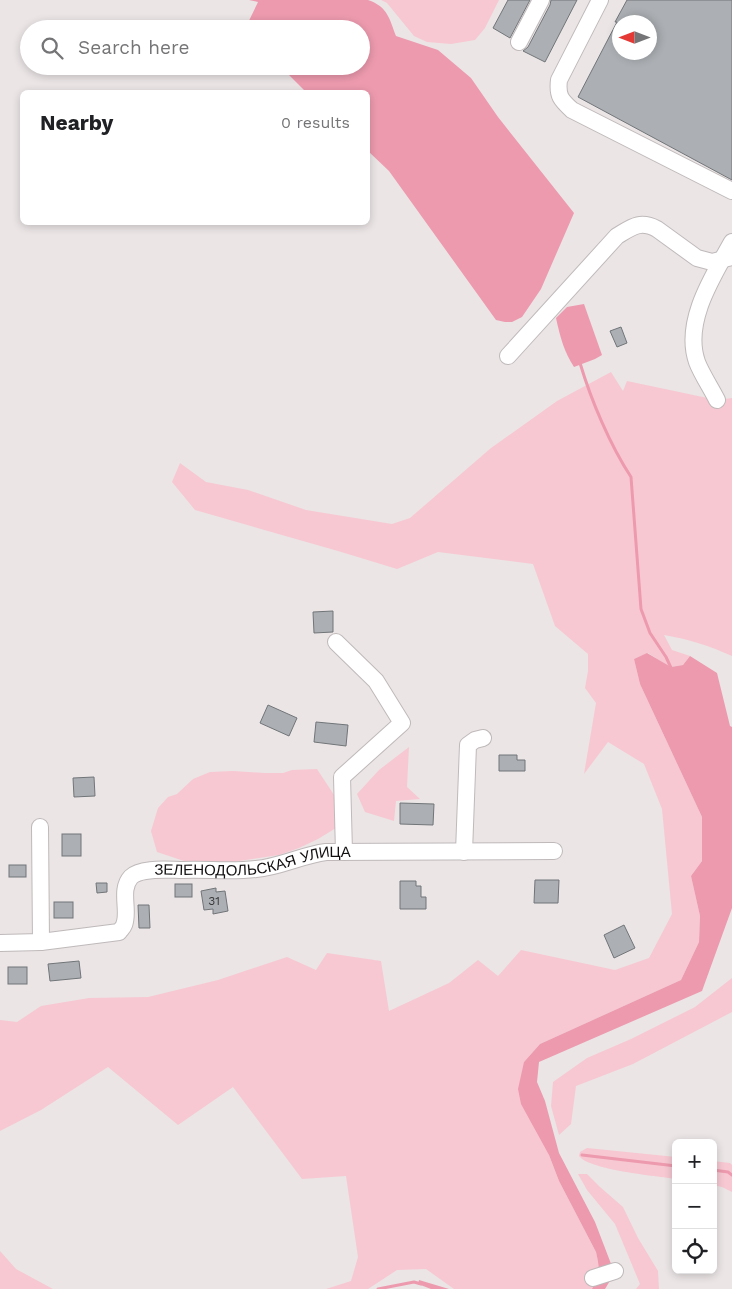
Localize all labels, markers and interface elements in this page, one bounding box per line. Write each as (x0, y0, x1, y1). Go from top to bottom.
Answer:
north arrow (612, 15, 657, 60)
search box (20, 20, 370, 75)
icon: search (38, 34, 66, 62)
text: Search here (78, 36, 189, 59)
text: Nearby (40, 110, 113, 135)
text: 0 results (281, 113, 350, 132)
street label: ЗЕЛЕНОДОЛЬСКАЯ УЛИЦА (154, 843, 351, 879)
house number: 31 (208, 894, 220, 908)
map controls (672, 1139, 717, 1274)
button: + (672, 1139, 717, 1184)
button: − (672, 1184, 717, 1229)
button: locate (672, 1229, 717, 1274)

